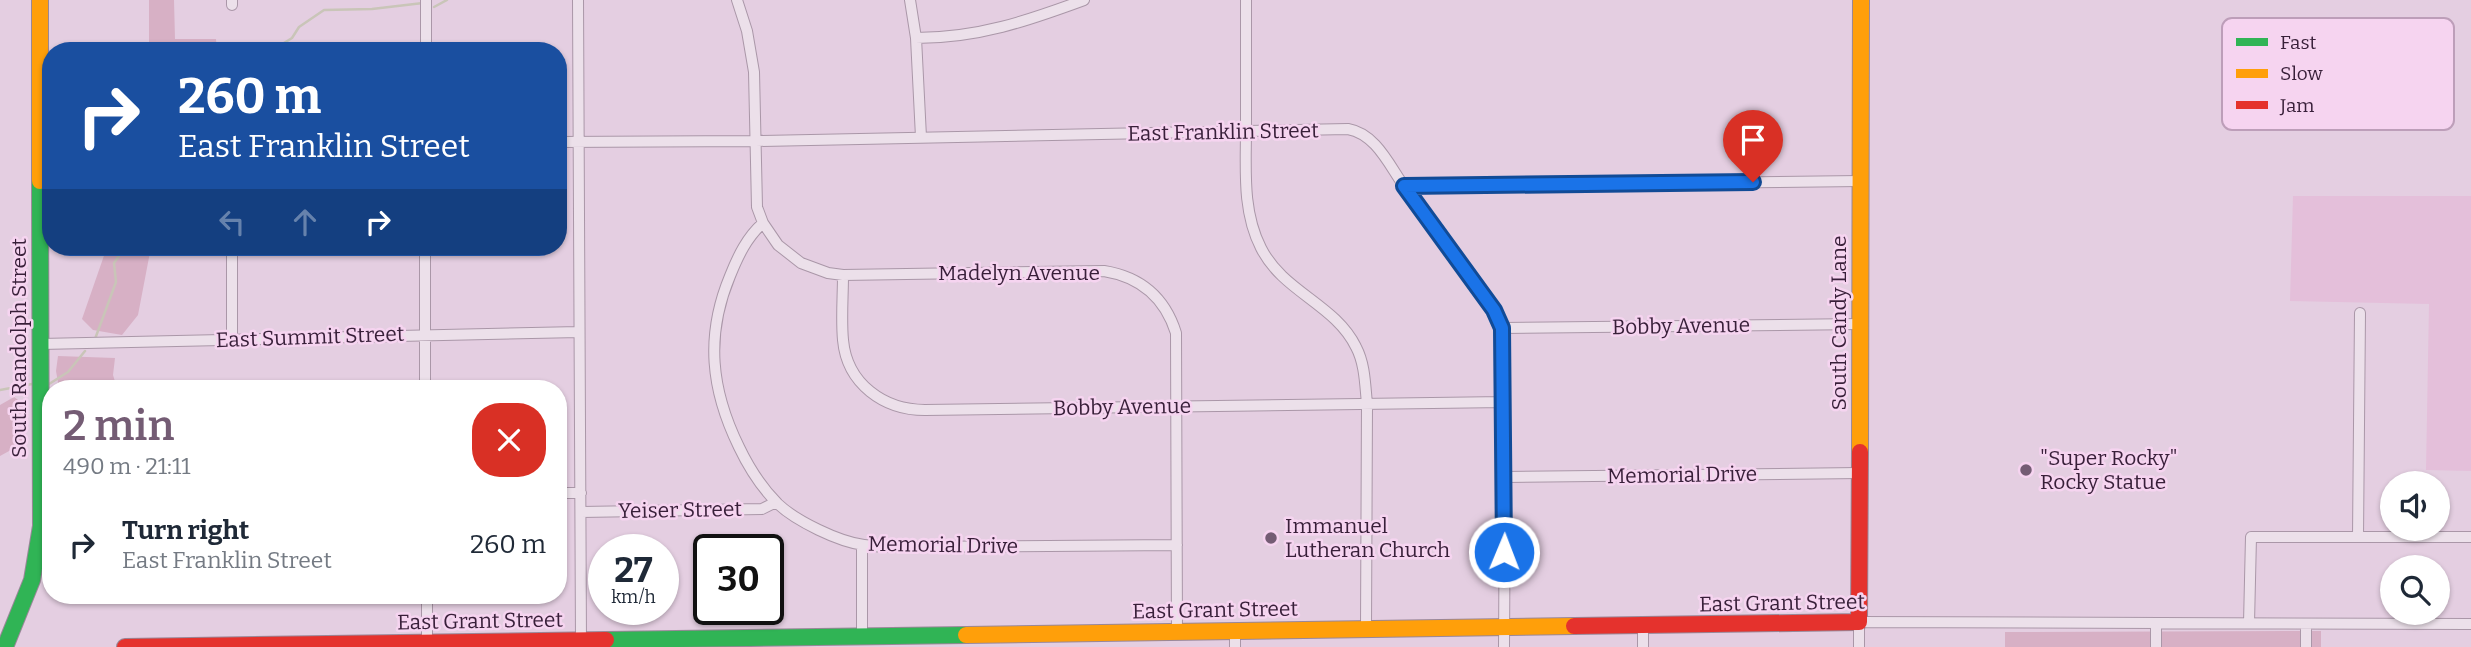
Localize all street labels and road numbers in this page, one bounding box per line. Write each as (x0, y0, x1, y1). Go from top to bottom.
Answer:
street label: East Franklin Street (1127, 117, 1319, 147)
street label: South Candy Lane (1826, 235, 1852, 411)
street label: South Randolph Street (6, 238, 32, 458)
street label: Madelyn Avenue (938, 260, 1100, 286)
street label: Bobby Avenue (1612, 312, 1750, 340)
street label: East Summit Street (215, 321, 405, 353)
street label: Bobby Avenue (1053, 393, 1191, 421)
street label: Memorial Drive (1607, 461, 1757, 489)
street label: Yeiser Street (618, 496, 743, 524)
street label: Memorial Drive (868, 531, 1018, 559)
street label: East Grant Street (1699, 589, 1866, 617)
street label: East Grant Street (1132, 596, 1299, 624)
street label: East Grant Street (397, 607, 564, 635)

